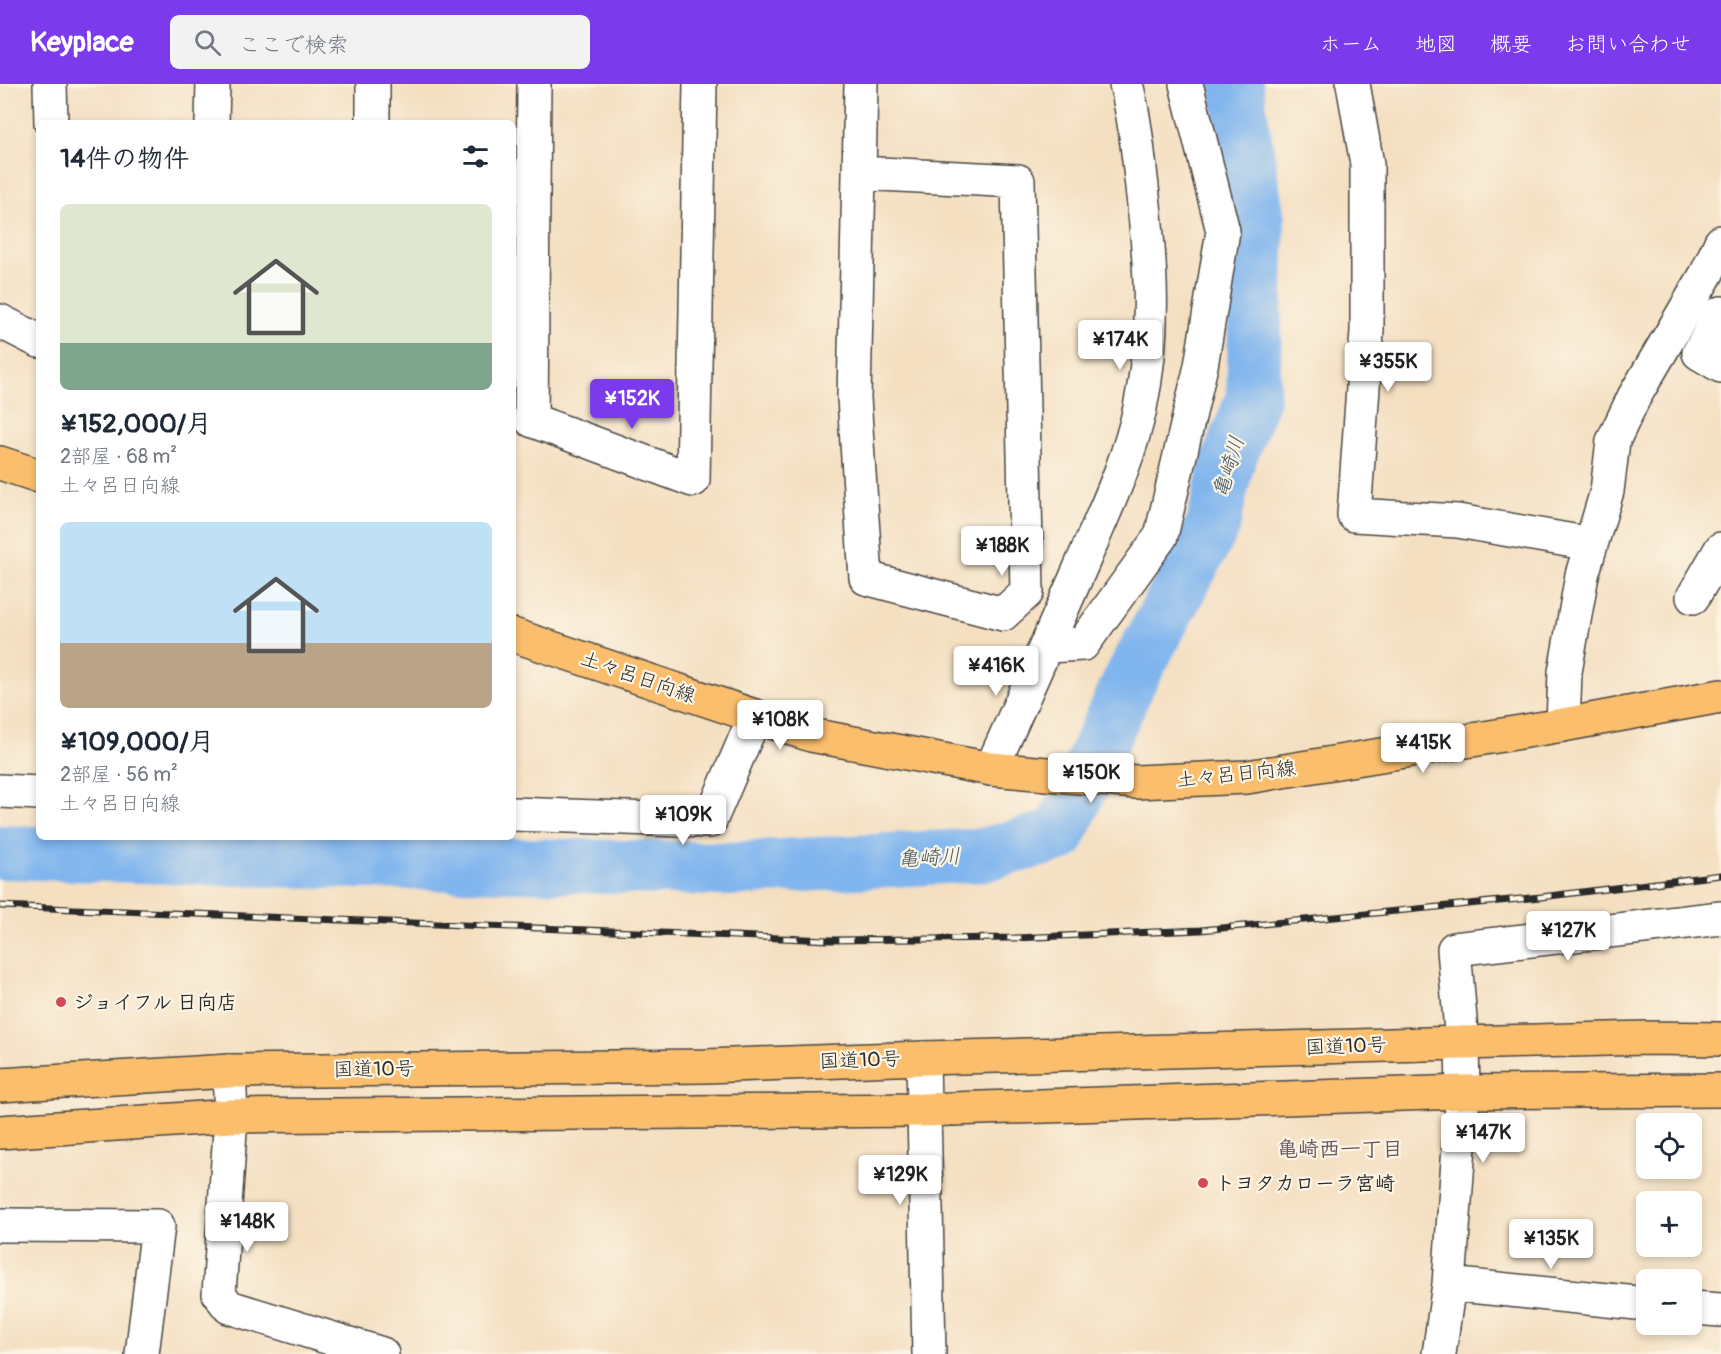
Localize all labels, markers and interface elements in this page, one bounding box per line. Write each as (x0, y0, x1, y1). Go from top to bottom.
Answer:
search box (170, 15, 590, 69)
text: Keyplace (30, 25, 134, 60)
icon: search (191, 26, 224, 59)
text: ここで検索 (239, 31, 349, 59)
text: ホーム (1320, 31, 1382, 58)
text: 地図 (1415, 31, 1457, 58)
text: 概要 (1490, 31, 1532, 58)
text: お問い合わせ (1565, 31, 1691, 58)
icon: filters (459, 140, 492, 173)
text: 14件の物件 (60, 143, 189, 175)
icon: home (222, 243, 330, 351)
pin: ¥174K (1078, 320, 1162, 371)
text: ¥174K (1092, 327, 1148, 352)
pin: ¥355K (1346, 342, 1430, 393)
text: ¥355K (1359, 349, 1417, 374)
pin: ¥152K (590, 379, 674, 430)
text: ¥152K (604, 386, 660, 411)
text: ¥152,000/月 (60, 408, 212, 440)
water label: 亀崎川 (1207, 433, 1251, 501)
text: 2部屋 · 68 m² (60, 444, 177, 469)
text: 土々呂日向線 (60, 473, 180, 498)
pin: ¥188K (960, 526, 1044, 577)
text: ¥188K (975, 533, 1029, 558)
icon: home (222, 561, 330, 669)
street label: 土々呂日向線 (577, 646, 699, 708)
pin: ¥416K (954, 646, 1038, 697)
text: ¥416K (968, 653, 1025, 678)
pin: ¥108K (738, 700, 822, 751)
text: ¥108K (751, 707, 809, 732)
pin: ¥415K (1381, 723, 1465, 774)
text: ¥109,000/月 (60, 726, 215, 758)
text: ¥415K (1395, 730, 1451, 755)
pin: ¥150K (1049, 753, 1133, 804)
street label: 土々呂日向線 (1175, 755, 1297, 793)
text: ¥150K (1062, 760, 1120, 785)
text: 2部屋 · 56 m² (60, 762, 178, 787)
text: 土々呂日向線 (60, 791, 180, 816)
pin: ¥109K (641, 795, 725, 846)
text: ¥109K (654, 802, 712, 827)
water label: 亀崎川 (897, 843, 961, 873)
pin: ¥127K (1526, 911, 1610, 962)
text: ¥127K (1540, 918, 1596, 943)
place label: ジョイフル 日向店 (73, 990, 237, 1015)
marker: ジョイフル 日向店 (54, 995, 68, 1009)
street label: 国道10号 (1305, 1032, 1387, 1060)
street label: 国道10号 (819, 1046, 901, 1074)
street label: 国道10号 (333, 1056, 415, 1082)
pin: ¥147K (1441, 1113, 1525, 1164)
map controls (1636, 1113, 1702, 1335)
button: locate (1636, 1113, 1702, 1179)
text: ¥147K (1455, 1120, 1511, 1145)
district label: 亀崎西一丁目 (1277, 1136, 1403, 1163)
pin: ¥129K (858, 1155, 942, 1206)
text: ¥129K (872, 1162, 928, 1187)
place label: トヨタカローラ宮崎 (1215, 1171, 1395, 1196)
marker: トヨタカローラ宮崎 (1196, 1176, 1210, 1190)
button: + (1636, 1191, 1702, 1257)
pin: ¥148K (205, 1202, 289, 1253)
text: ¥148K (219, 1209, 275, 1234)
pin: ¥135K (1509, 1219, 1593, 1270)
text: ¥135K (1523, 1226, 1579, 1251)
button: − (1636, 1269, 1702, 1335)

